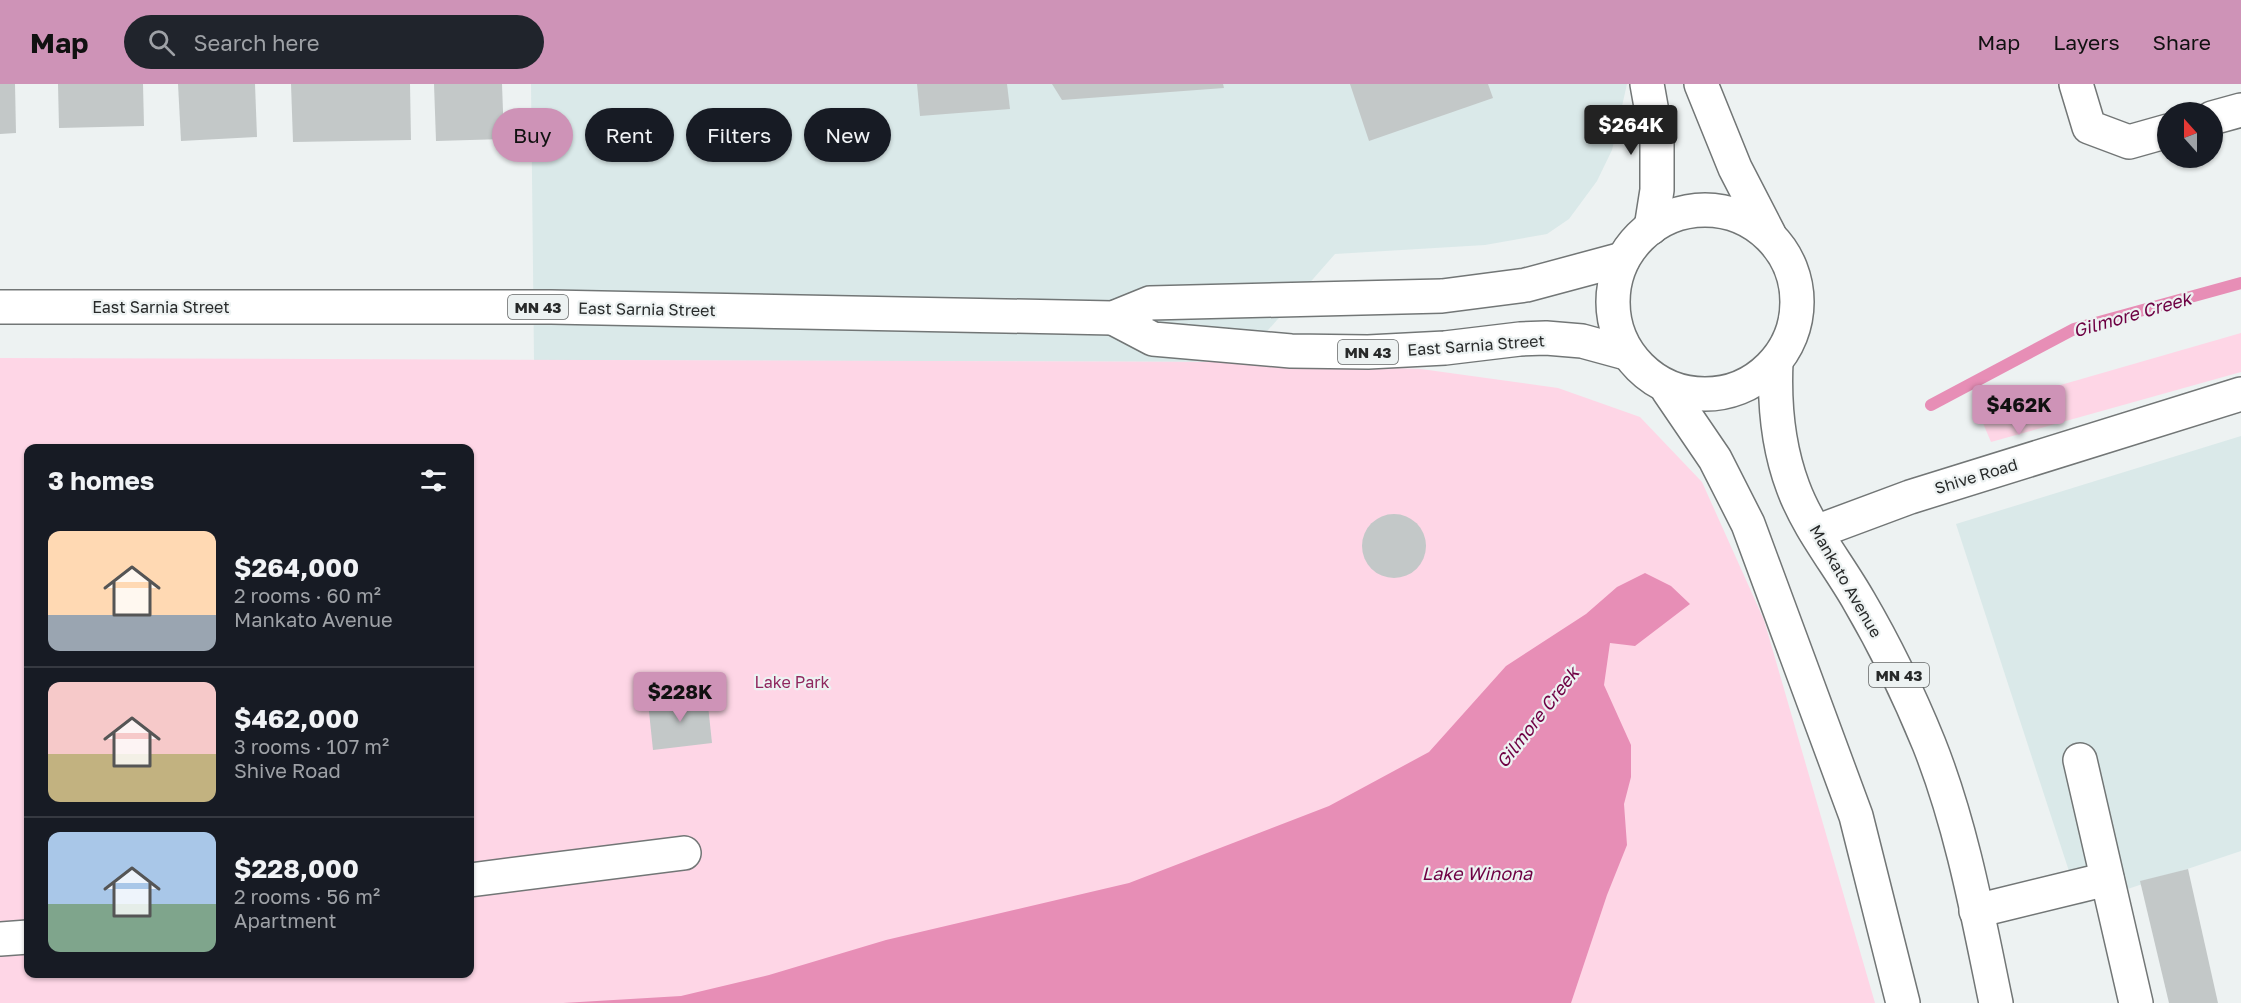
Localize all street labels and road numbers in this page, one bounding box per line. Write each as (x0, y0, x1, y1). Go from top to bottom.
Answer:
road number: MN 43 (508, 295, 568, 319)
street label: East Sarnia Street (92, 297, 230, 317)
street label: East Sarnia Street (578, 298, 716, 320)
street label: East Sarnia Street (1407, 330, 1545, 360)
road number: MN 43 (1338, 340, 1398, 364)
street label: Shive Road (1932, 454, 2020, 498)
street label: Mankato Avenue (1806, 521, 1886, 641)
road number: MN 43 (1869, 663, 1929, 687)

